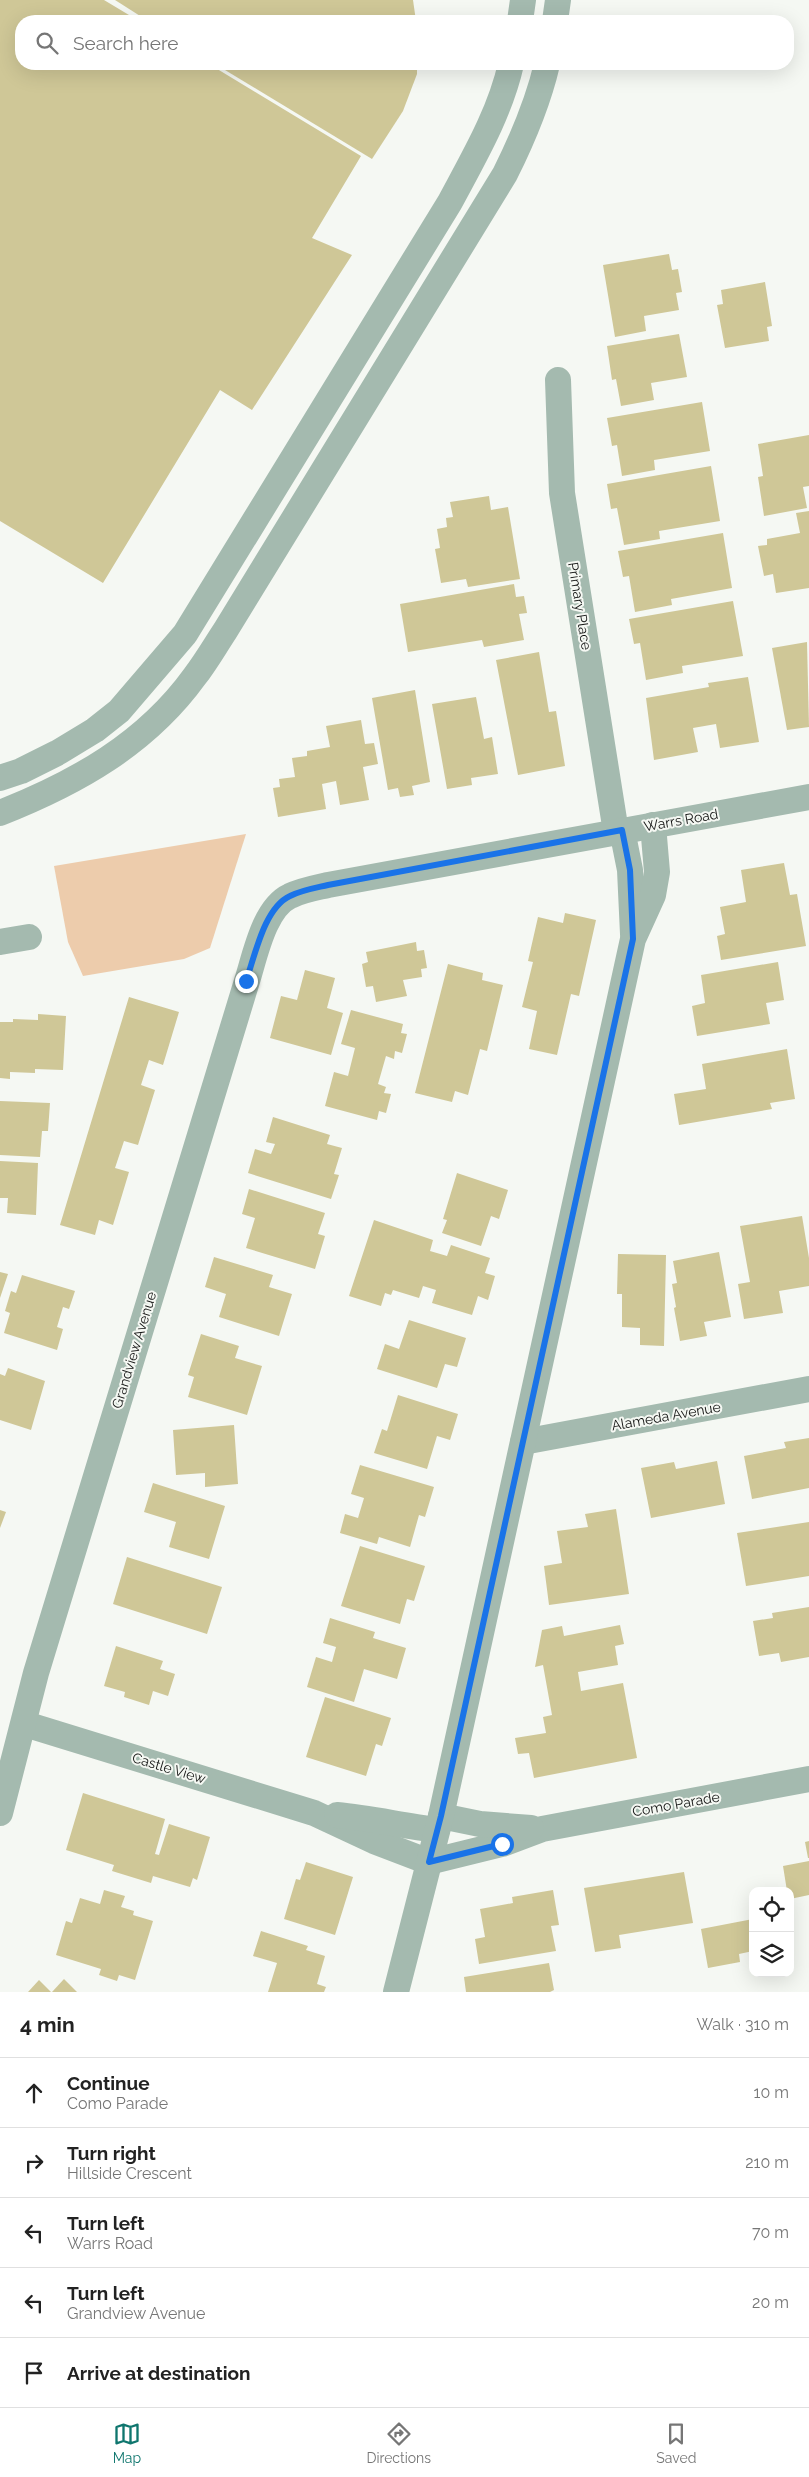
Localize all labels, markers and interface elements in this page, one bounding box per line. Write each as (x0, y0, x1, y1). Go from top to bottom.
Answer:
search box (15, 15, 794, 70)
icon: search (33, 29, 61, 57)
text: Search here (73, 32, 179, 54)
street label: Primary Place (565, 561, 595, 651)
street label: Warrs Road (643, 806, 719, 834)
route end (235, 970, 258, 993)
street label: Grandview Avenue (109, 1290, 159, 1410)
street label: Alameda Avenue (610, 1399, 722, 1433)
street label: Castle View (130, 1749, 208, 1787)
street label: Como Parade (631, 1788, 721, 1820)
route start (491, 1833, 514, 1856)
map controls (749, 1887, 794, 1977)
button: locate (749, 1887, 794, 1932)
button: layers (749, 1932, 794, 1977)
text: 4 min (20, 2012, 75, 2037)
text: Walk · 310 m (696, 2015, 789, 2034)
text: Continue (67, 2072, 150, 2094)
icon: ahead (20, 2079, 48, 2107)
text: 10 m (754, 2083, 789, 2102)
text: Como Parade (67, 2094, 168, 2113)
text: Turn right (67, 2142, 156, 2164)
icon: right (20, 2149, 48, 2177)
text: 210 m (745, 2153, 789, 2172)
text: Hillside Crescent (67, 2164, 192, 2183)
text: Turn left (67, 2212, 144, 2234)
icon: left (20, 2219, 48, 2247)
text: 70 m (752, 2223, 789, 2242)
text: Warrs Road (67, 2234, 153, 2253)
text: Turn left (67, 2282, 144, 2304)
icon: left (20, 2289, 48, 2317)
text: 20 m (752, 2293, 789, 2312)
text: Grandview Avenue (67, 2304, 206, 2323)
icon: arrive (20, 2359, 48, 2387)
text: Arrive at destination (67, 2362, 251, 2384)
tab: Map (113, 2420, 141, 2466)
tab: Directions (366, 2420, 431, 2466)
tab: Saved (656, 2420, 696, 2466)

